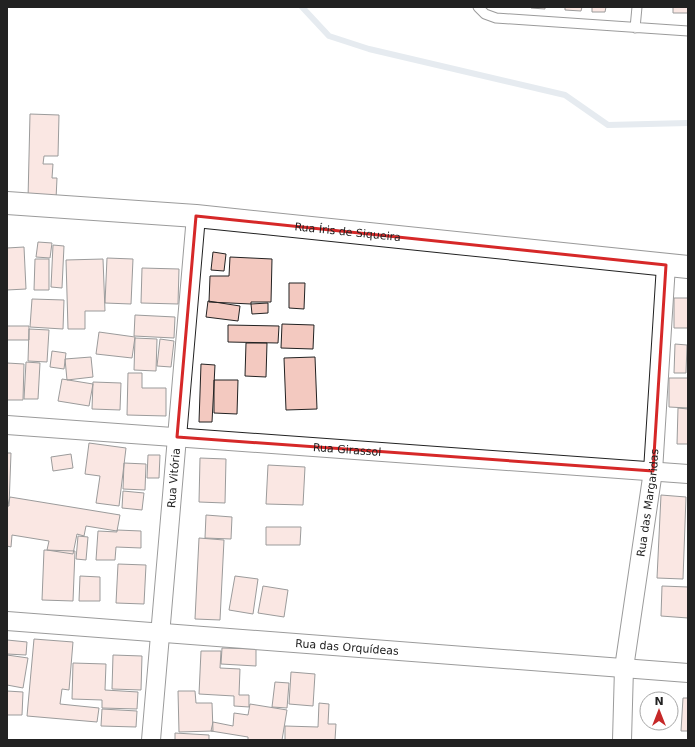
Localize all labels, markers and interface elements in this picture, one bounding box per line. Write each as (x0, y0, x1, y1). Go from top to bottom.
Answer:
street label: Rua Íris de Siqueira (294, 220, 402, 244)
street label: Rua Girassol (312, 441, 382, 458)
street label: Rua Vitória (164, 447, 183, 508)
street label: Rua das Margaridas (634, 448, 661, 558)
street label: Rua das Orquídeas (295, 637, 399, 657)
north arrow (639, 691, 679, 731)
text: N (654, 695, 664, 708)

